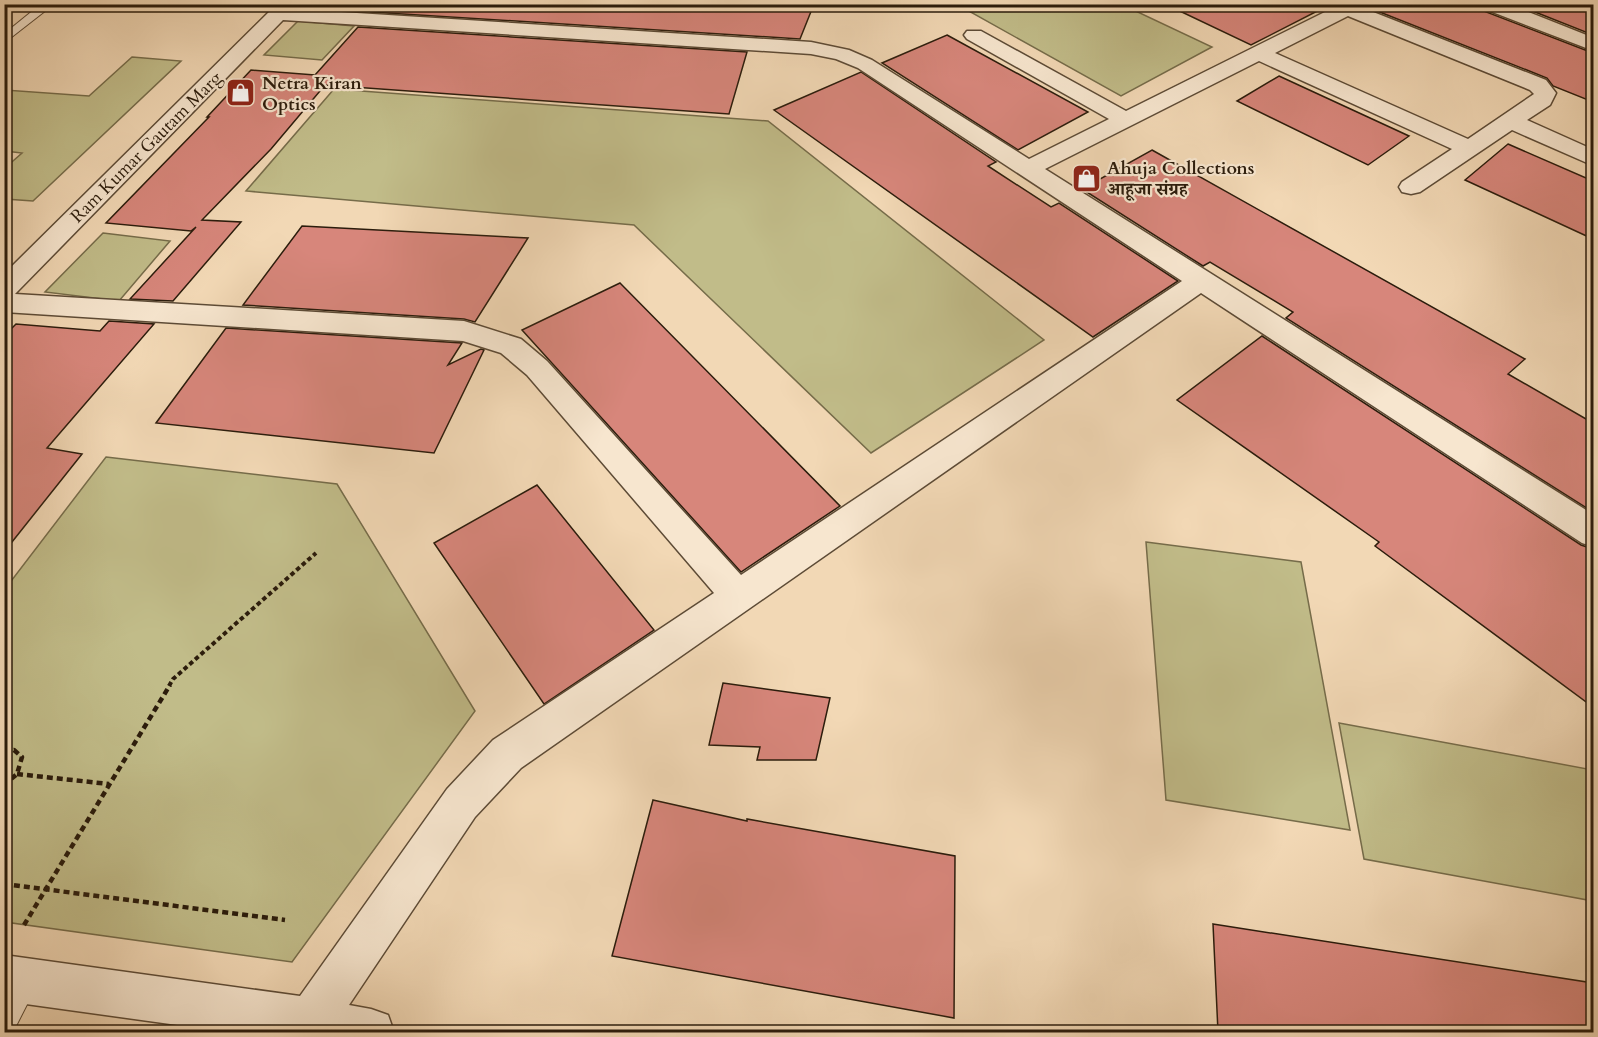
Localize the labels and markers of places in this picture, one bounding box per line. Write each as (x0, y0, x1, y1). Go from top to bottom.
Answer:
place label: Netra Kiran Optics (262, 71, 362, 117)
shop icon: Netra Kiran Optics (225, 77, 257, 109)
place label: Ahuja Collections आहूजा संग्रह (1107, 156, 1254, 202)
shop icon: Ahuja Collections आहूजा संग्रह (1070, 162, 1102, 194)

